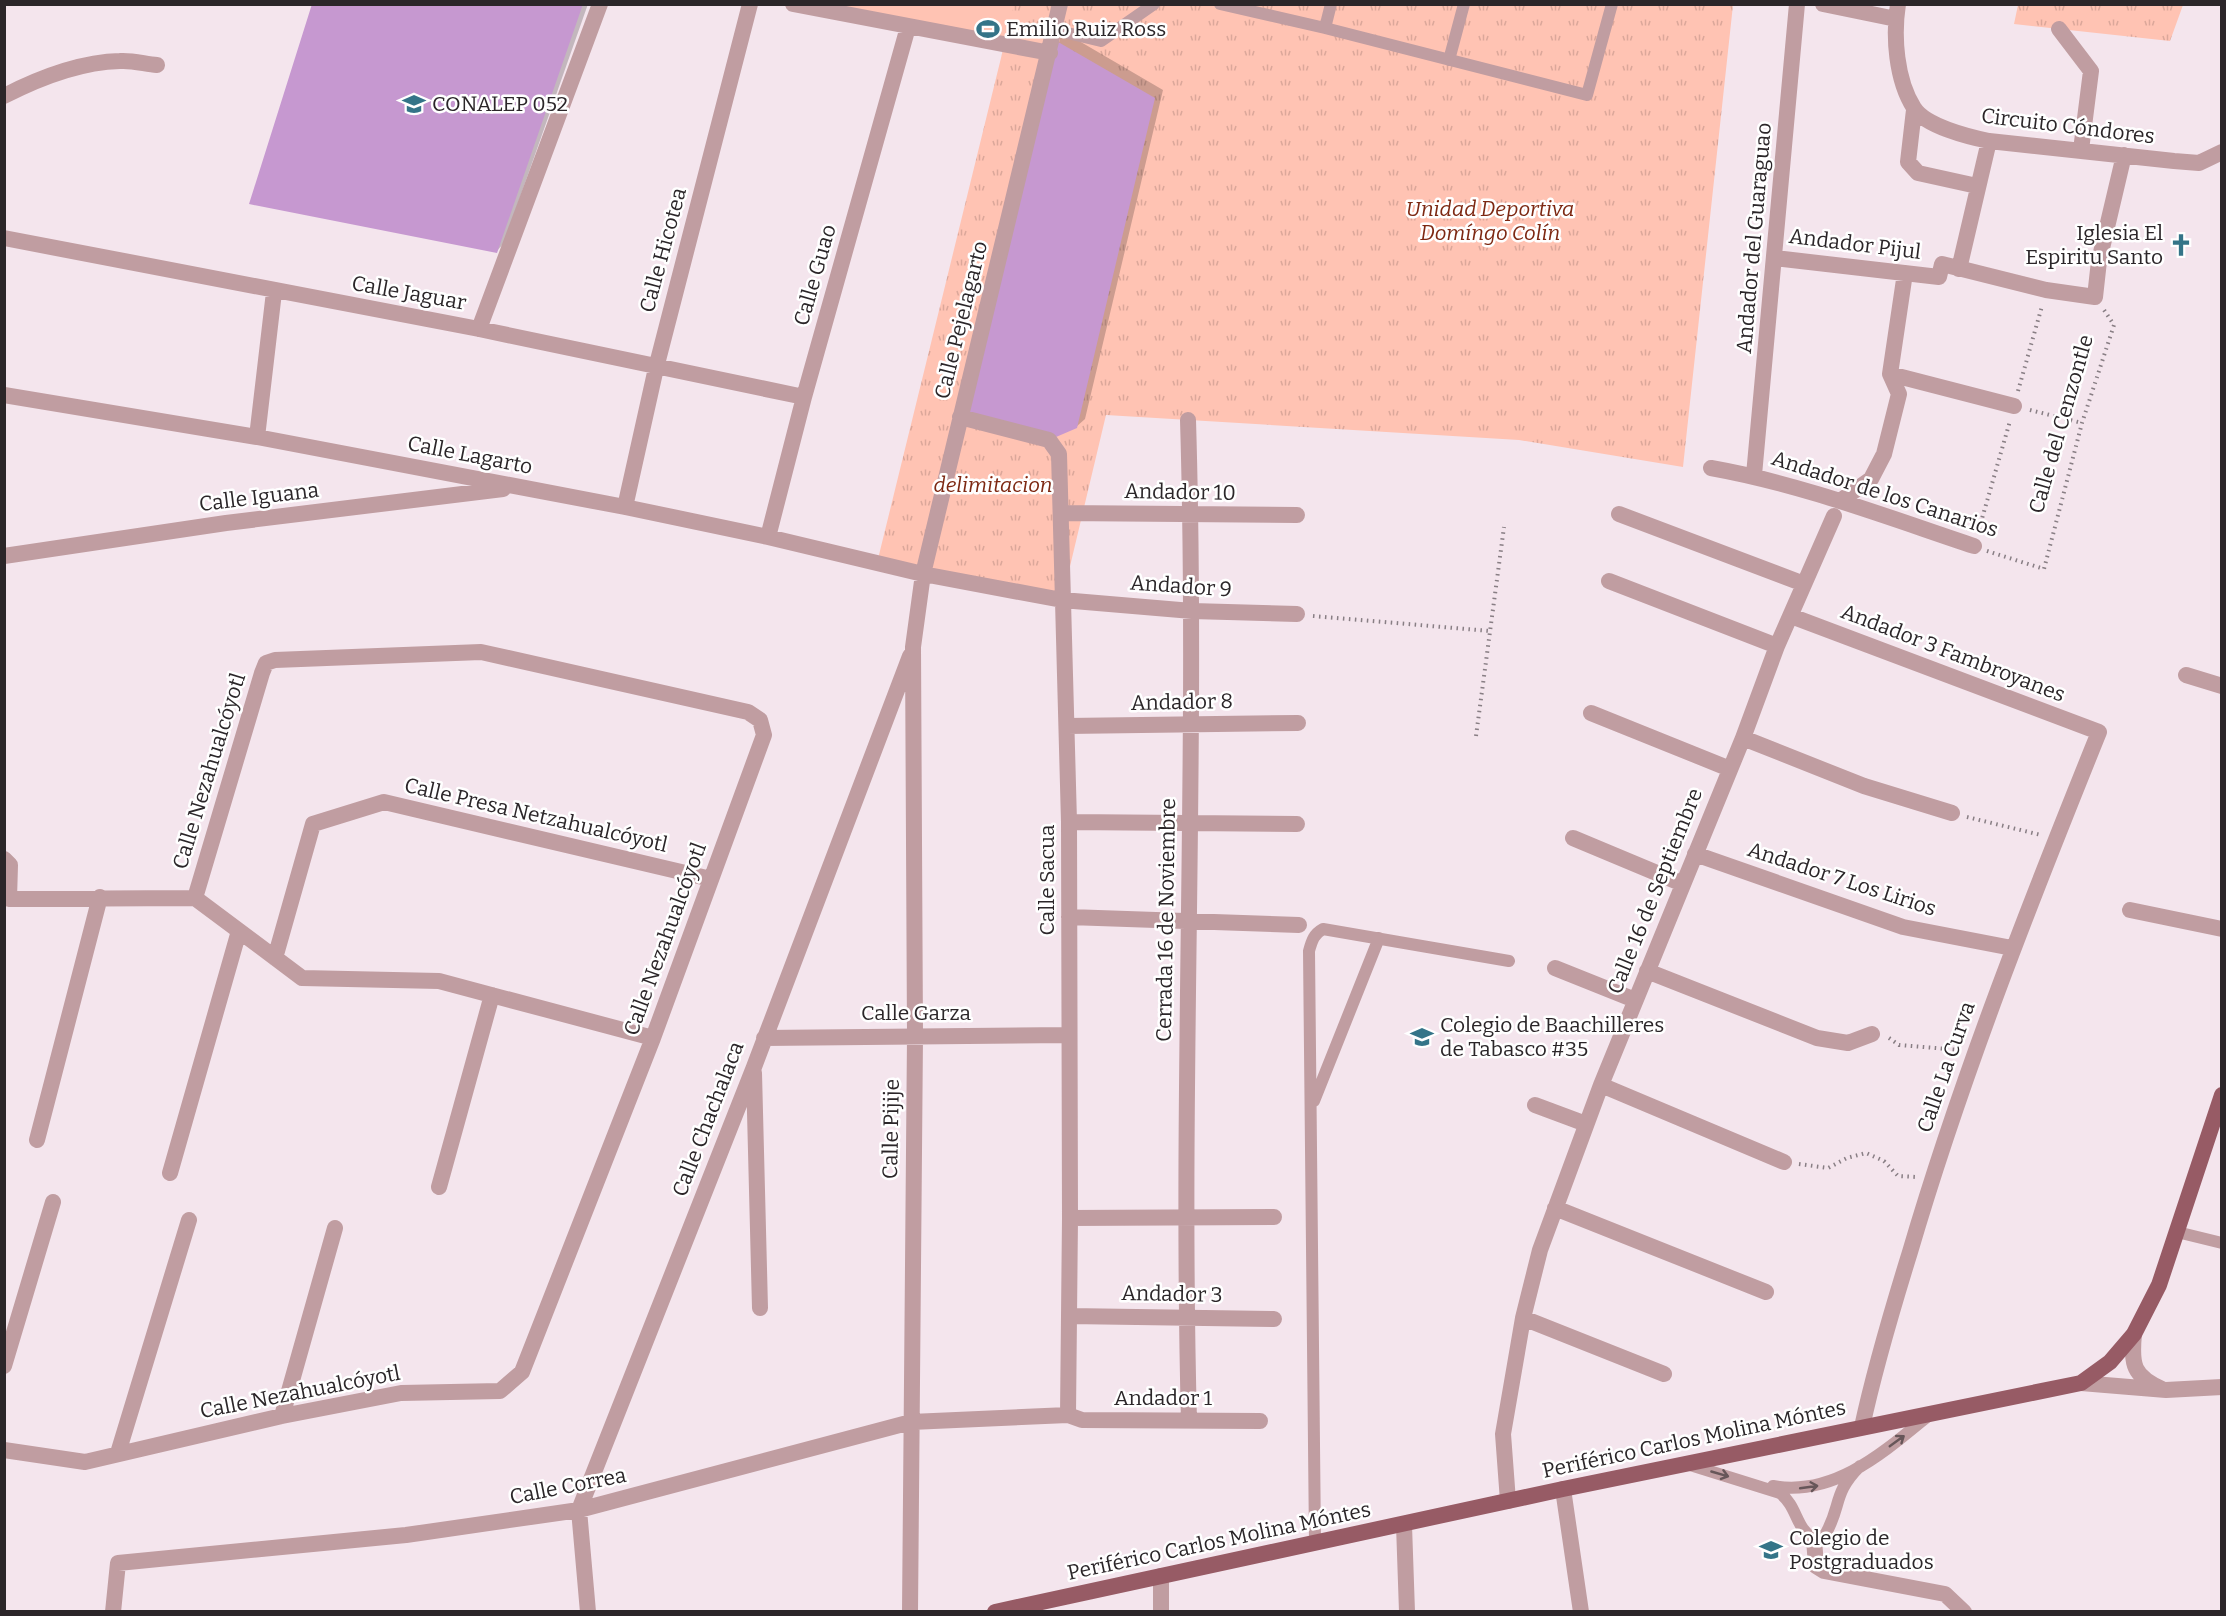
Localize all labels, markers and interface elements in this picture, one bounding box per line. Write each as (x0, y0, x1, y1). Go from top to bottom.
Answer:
sports icon: Emilio Ruiz Ross (975, 16, 1001, 42)
place label: Emilio Ruiz Ross (1006, 16, 1166, 42)
school or university icon: CONALEP 052 (401, 91, 427, 117)
place label: CONALEP 052 (432, 91, 568, 117)
street label: Circuito Cóndores (1980, 102, 2156, 150)
street label: Andador del Guaraguao (1731, 121, 1777, 355)
street label: Calle Hicotea (634, 184, 692, 315)
park label: Unidad Deportiva Domíngo Colín (1406, 196, 1574, 246)
place label: Iglesia El Espiritu Santo (2025, 220, 2163, 270)
street label: Calle Guao (788, 221, 842, 329)
street label: Andador Pijul (1787, 223, 1923, 265)
church icon: Iglesia El Espiritu Santo (2168, 232, 2194, 258)
street label: Calle Pejelagarto (929, 238, 993, 402)
street label: Calle Jaguar (350, 270, 468, 316)
street label: Calle del Cenzontle (2023, 332, 2099, 516)
street label: Calle Lagarto (405, 430, 535, 480)
street label: Andador de los Canarios (1768, 445, 2002, 543)
park label: delimitacion (933, 472, 1053, 498)
street label: Calle Iguana (198, 477, 321, 517)
street label: Andador 10 (1124, 478, 1236, 506)
street label: Andador 9 (1129, 569, 1233, 603)
street label: Andador 3 Fambroyanes (1837, 598, 2069, 708)
street label: Calle Nezahualcóyotl (167, 670, 251, 872)
street label: Andador 8 (1131, 688, 1233, 716)
street label: Calle Presa Netzahualcóyotl (402, 772, 670, 858)
street label: Calle 16 de Septiembre (1602, 784, 1708, 998)
street label: Cerrada 16 de Noviembre (1151, 798, 1181, 1042)
street label: Calle Sacua (1034, 824, 1060, 935)
street label: Andador 7 Los Lirios (1744, 836, 1940, 922)
street label: Calle Nezahualcóyotl (618, 839, 712, 1039)
street label: Calle La Curva (1911, 998, 1981, 1136)
street label: Calle Garza (861, 1000, 971, 1026)
place label: Colegio de Baachilleres de Tabasco #35 (1440, 1012, 1664, 1062)
school or university icon: Colegio de Baachilleres de Tabasco #35 (1409, 1024, 1435, 1050)
street label: Calle Chachalaca (666, 1037, 750, 1200)
street label: Calle Pijije (877, 1079, 905, 1179)
street label: Andador 3 (1121, 1280, 1223, 1308)
street label: Calle Nezahualcóyotl (198, 1360, 402, 1424)
street label: Andador 1 (1114, 1385, 1212, 1411)
street label: Periférico Carlos Molina Móntes (1540, 1394, 1848, 1484)
one-way arrow (1888, 1435, 1904, 1447)
street label: Calle Correa (508, 1462, 629, 1510)
one-way arrow (1710, 1469, 1729, 1480)
one-way arrow (1799, 1482, 1818, 1493)
street label: Periférico Carlos Molina Móntes (1065, 1496, 1373, 1586)
place label: Colegio de Postgraduados (1789, 1525, 1934, 1575)
school or university icon: Colegio de Postgraduados (1758, 1537, 1784, 1563)

